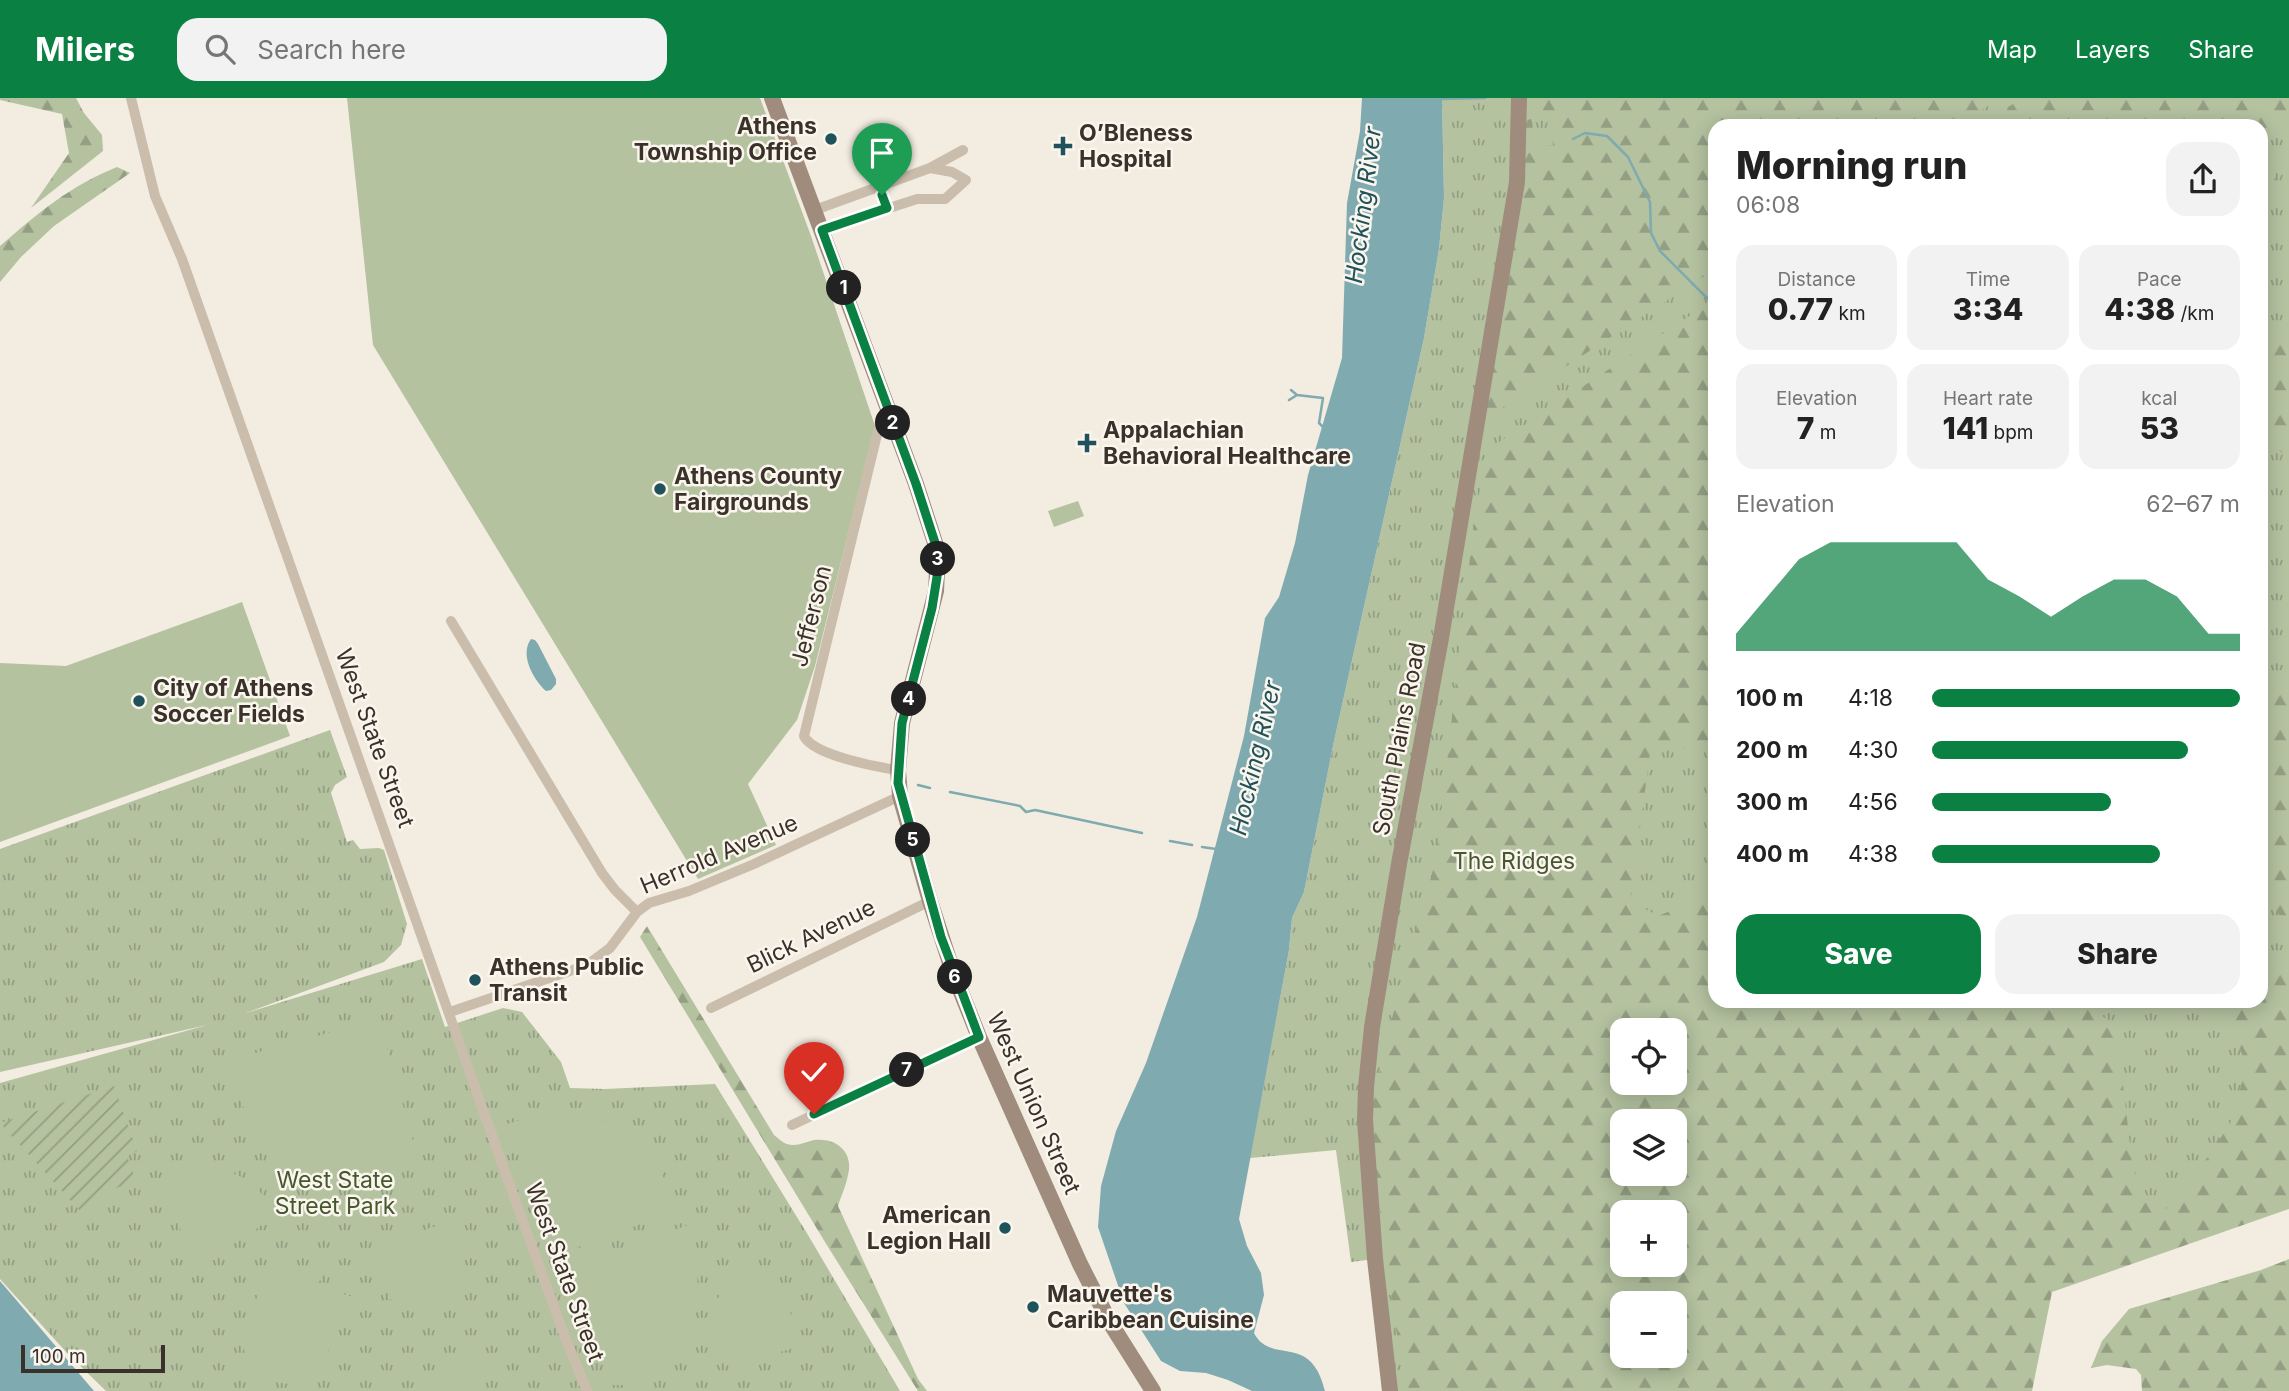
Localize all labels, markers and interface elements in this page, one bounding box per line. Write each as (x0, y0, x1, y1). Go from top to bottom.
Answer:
search box (177, 18, 667, 81)
text: Milers (35, 29, 135, 69)
icon: search (201, 30, 239, 68)
text: Search here (257, 34, 406, 65)
text: Map (1987, 35, 2037, 64)
text: Layers (2075, 35, 2150, 64)
text: Share (2188, 35, 2254, 64)
place label: Athens Township Office (634, 112, 817, 166)
place label: O’Bleness Hospital (1079, 119, 1193, 173)
pin (852, 123, 912, 195)
water label: Hocking River (1339, 124, 1387, 285)
marker: Athens Township Office (823, 131, 839, 147)
icon: arrive (863, 134, 901, 172)
marker: O’Bleness Hospital (1053, 136, 1073, 156)
text: Morning run (1736, 142, 1967, 188)
button: share (2166, 142, 2240, 216)
text: 06:08 (1736, 191, 1800, 219)
text: Distance (1777, 268, 1856, 291)
text: Time (1966, 268, 2010, 291)
text: Pace (2137, 268, 2182, 291)
pin: 1 (826, 270, 862, 306)
text: 1 (839, 276, 848, 299)
text: 0.77 (1768, 291, 1833, 327)
text: 3:34 (1953, 291, 2023, 327)
text: 4:38 (2104, 291, 2175, 327)
text: km (1833, 302, 1866, 325)
text: /km (2175, 302, 2214, 325)
text: Elevation (1776, 387, 1857, 410)
text: Heart rate (1943, 387, 2033, 410)
text: kcal (2141, 387, 2177, 410)
pin: 2 (876, 406, 910, 440)
text: 7 (1797, 410, 1814, 446)
text: 141 (1942, 410, 1988, 446)
text: 53 (2140, 410, 2179, 446)
text: 2 (887, 411, 898, 434)
place label: Appalachian Behavioral Healthcare (1103, 416, 1351, 470)
text: m (1814, 421, 1836, 444)
text: bpm (1988, 421, 2034, 444)
marker: Appalachian Behavioral Healthcare (1077, 433, 1097, 453)
place label: Athens County Fairgrounds (674, 462, 842, 516)
marker: Athens County Fairgrounds (652, 481, 668, 497)
text: Elevation (1736, 490, 1835, 518)
text: 62–67 m (2146, 490, 2240, 518)
pin: 3 (920, 542, 956, 576)
text: 3 (931, 547, 944, 570)
street label: Jefferson (785, 562, 837, 670)
street label: South Plains Road (1367, 640, 1431, 838)
street label: West State Street (330, 645, 421, 832)
place label: City of Athens Soccer Fields (153, 674, 314, 728)
water label: Hocking River (1223, 677, 1287, 838)
pin: 4 (892, 682, 926, 716)
text: 100 m (1736, 684, 1803, 712)
text: 4:18 (1848, 684, 1893, 712)
text: 4 (902, 687, 915, 710)
marker: City of Athens Soccer Fields (131, 693, 147, 709)
text: 200 m (1736, 736, 1808, 764)
text: 4:30 (1848, 736, 1898, 764)
text: 300 m (1736, 788, 1808, 816)
text: 4:56 (1848, 788, 1898, 816)
street label: Herrold Avenue (636, 808, 802, 900)
pin: 5 (895, 822, 930, 858)
text: 5 (906, 828, 919, 851)
text: 400 m (1736, 840, 1809, 868)
text: 4:38 (1848, 840, 1898, 868)
park label: The Ridges (1453, 847, 1575, 875)
street label: Blick Avenue (742, 893, 880, 979)
button: Save (1736, 914, 1981, 994)
button: Share (1995, 914, 2240, 994)
place label: Athens Public Transit (489, 953, 644, 1007)
pin: 6 (937, 960, 972, 994)
text: 6 (948, 965, 961, 988)
marker: Athens Public Transit (467, 972, 483, 988)
street label: West Union Street (981, 1008, 1087, 1199)
map controls (1610, 1018, 1687, 1368)
button: locate (1610, 1018, 1687, 1095)
pin (784, 1042, 844, 1114)
pin: 7 (890, 1052, 925, 1088)
icon: check (795, 1053, 833, 1091)
text: 7 (901, 1058, 912, 1081)
button: layers (1610, 1109, 1687, 1186)
park label: West State Street Park (275, 1166, 396, 1220)
street label: West State Street (520, 1179, 611, 1366)
button: + (1610, 1200, 1687, 1277)
place label: American Legion Hall (867, 1201, 991, 1255)
marker: American Legion Hall (997, 1220, 1013, 1236)
place label: Mauvette's Caribbean Cuisine (1047, 1280, 1254, 1334)
button: − (1610, 1291, 1687, 1368)
marker: Mauvette's Caribbean Cuisine (1025, 1299, 1041, 1315)
scale bar (21, 1342, 164, 1374)
text: 100 m (32, 1345, 86, 1368)

